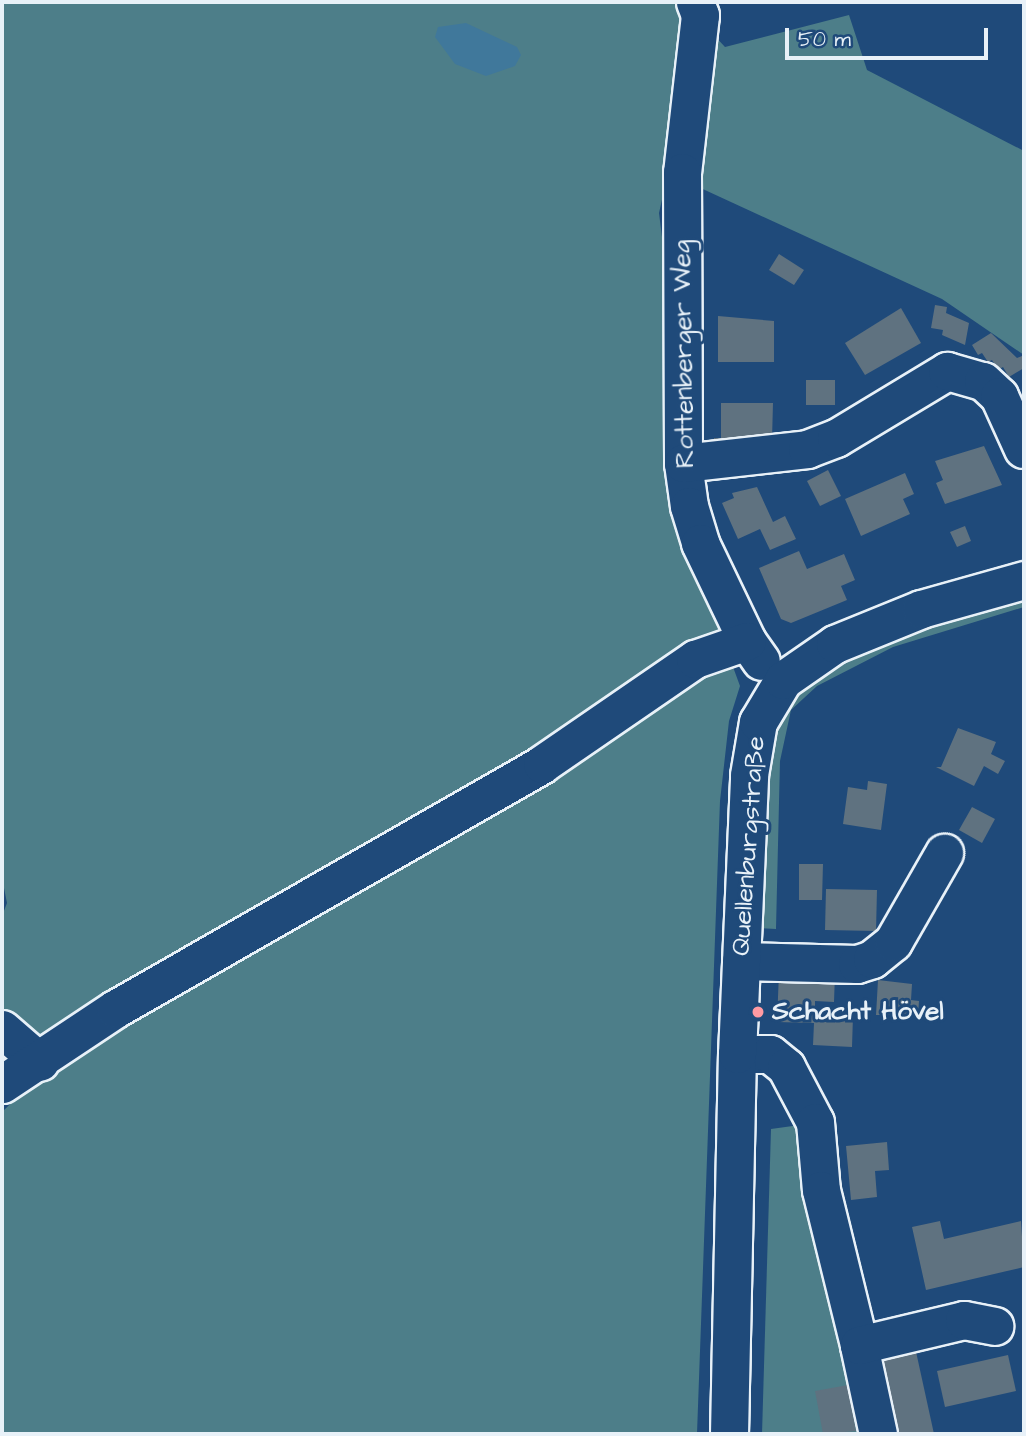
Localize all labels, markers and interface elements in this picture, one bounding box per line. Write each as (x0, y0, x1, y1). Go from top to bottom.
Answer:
scale bar (788, 14, 991, 58)
text: 50 m (798, 25, 851, 54)
street label: Rottenberger Weg (666, 240, 702, 468)
street label: Quellenburgstraße (726, 735, 772, 957)
place label: Schacht Hövel (772, 996, 944, 1028)
marker: Schacht Hövel (750, 1004, 766, 1020)

